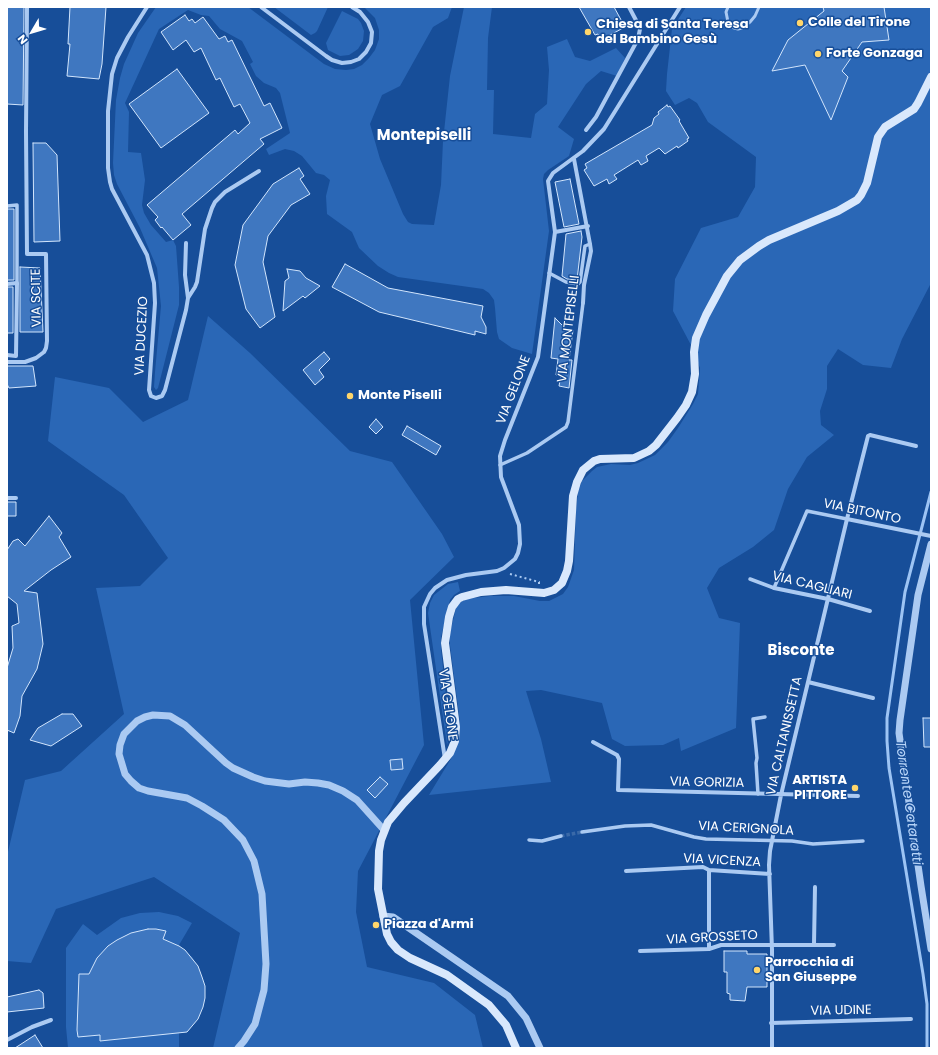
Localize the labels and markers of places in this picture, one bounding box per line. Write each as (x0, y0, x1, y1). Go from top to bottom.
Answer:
place label: Colle del Tirone (808, 15, 910, 31)
place label: Chiesa di Santa Teresa del Bambino Gesù (596, 17, 749, 48)
marker: Colle del Tirone (795, 18, 805, 28)
marker: Chiesa di Santa Teresa del Bambino Gesù (583, 27, 593, 37)
place label: Forte Gonzaga (826, 46, 923, 62)
marker: Forte Gonzaga (813, 49, 823, 59)
place label: Monte Piselli (358, 388, 442, 404)
marker: Monte Piselli (345, 391, 355, 401)
place label: ARTISTA PITTORE (792, 773, 847, 804)
marker: ARTISTA PITTORE (850, 783, 860, 793)
place label: Piazza d'Armi (384, 917, 474, 933)
marker: Piazza d'Armi (371, 920, 381, 930)
place label: Parrocchia di San Giuseppe (765, 955, 857, 986)
marker: Parrocchia di San Giuseppe (752, 965, 762, 975)

